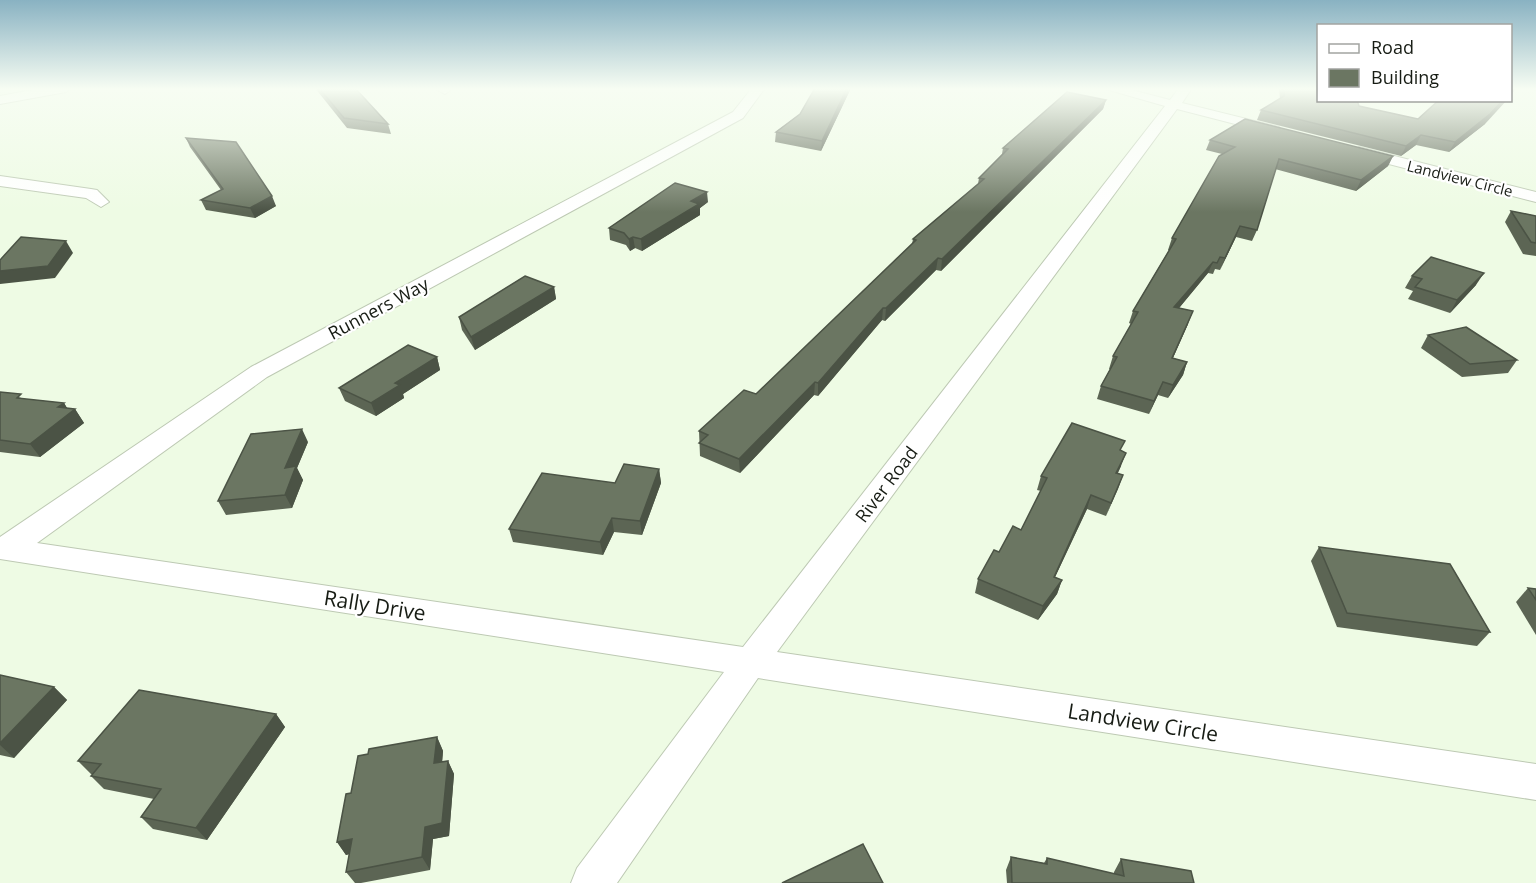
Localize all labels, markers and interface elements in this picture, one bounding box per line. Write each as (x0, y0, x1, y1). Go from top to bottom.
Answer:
legend (1317, 24, 1512, 102)
text: Road (1371, 35, 1414, 59)
text: Building (1371, 65, 1439, 89)
street label: Landview Circle (1405, 155, 1515, 201)
street label: Runners Way (324, 271, 433, 345)
street label: River Road (849, 441, 923, 527)
street label: Rally Drive (322, 583, 428, 627)
street label: Landview Circle (1066, 696, 1220, 748)

